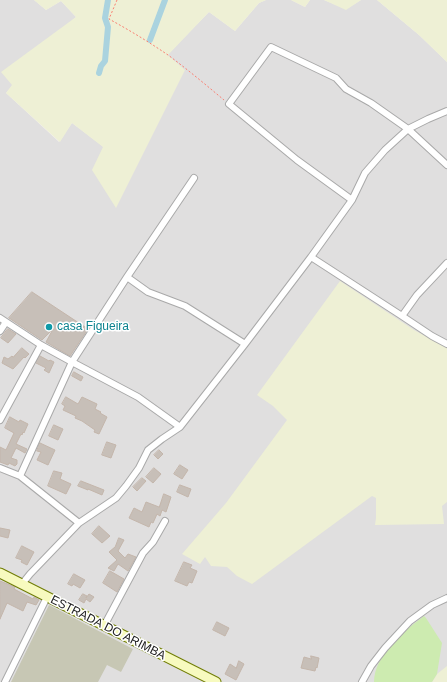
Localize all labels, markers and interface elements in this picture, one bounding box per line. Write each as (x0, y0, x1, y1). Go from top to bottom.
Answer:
place label: casa Figueira (57, 320, 129, 334)
marker: casa Figueira (44, 322, 54, 332)
street label: ESTRADA DO ARIMBA (48, 593, 168, 663)

